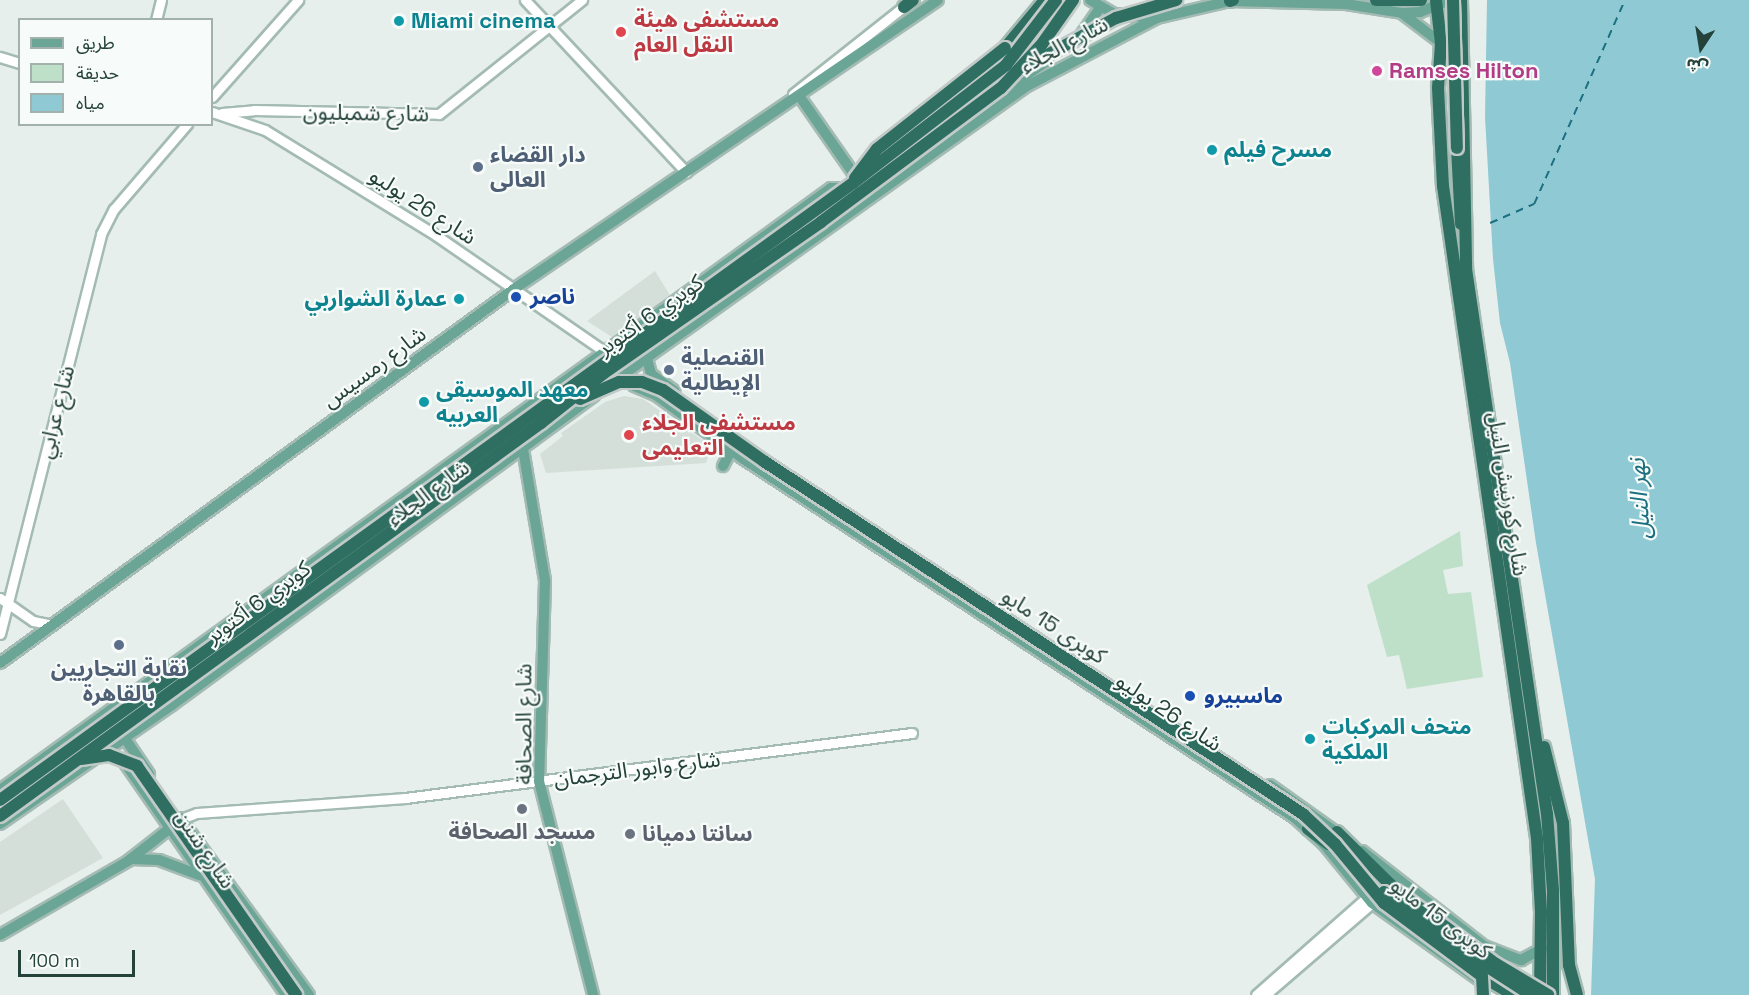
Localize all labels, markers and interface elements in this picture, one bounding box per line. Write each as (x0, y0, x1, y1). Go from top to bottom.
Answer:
place label: مستشفى هيئة النقل العام (634, 6, 779, 57)
place label: Miami cinema (411, 8, 556, 34)
street label: شارع الجلاء (1016, 11, 1112, 79)
marker: Miami cinema (392, 14, 406, 28)
legend (18, 18, 213, 126)
north arrow (1671, 18, 1731, 78)
marker: مستشفى هيئة النقل العام (612, 23, 630, 41)
text: طريق (76, 31, 115, 54)
text: ش (1684, 54, 1710, 79)
place label: Ramses Hilton (1389, 58, 1539, 84)
text: حديقة (76, 61, 119, 84)
marker: Ramses Hilton (1370, 64, 1384, 78)
text: مياه (76, 91, 105, 114)
street label: شارع شمبليون (303, 99, 429, 127)
place label: مسرح فيلم (1224, 137, 1332, 163)
place label: دار القضاء العالى (490, 141, 586, 192)
marker: مسرح فيلم (1205, 143, 1219, 157)
marker: دار القضاء العالى (471, 160, 485, 174)
street label: شارع 26 يوليو (365, 162, 481, 250)
street label: كوبري 6 أكتوبر (592, 269, 708, 361)
place label: ناصر (530, 284, 575, 310)
place label: عمارة الشواربي (305, 286, 447, 312)
marker: ناصر (507, 288, 525, 306)
marker: عمارة الشواربي (452, 292, 466, 306)
street label: شارع رمسيس (317, 320, 431, 414)
place label: القنصلية الإيطالية (681, 344, 765, 396)
street label: شارع عرابي (32, 363, 80, 461)
marker: القنصلية الإيطالية (662, 363, 676, 377)
place label: معهد الموسيقى العربيه (436, 376, 589, 428)
marker: معهد الموسيقى العربيه (417, 395, 431, 409)
place label: مستشفى الجلاء التعليمى (642, 409, 796, 460)
street label: شارع كورنيش النيل (1482, 410, 1534, 578)
marker: مستشفى الجلاء التعليمى (620, 426, 638, 444)
street label: شارع الجلاء (382, 454, 474, 532)
water label: نهر النيل (1622, 458, 1656, 540)
street label: كوبري 6 أكتوبر (200, 555, 316, 649)
street label: كوبرى 15 مايو (997, 582, 1111, 670)
marker: نقابة التجاريين بالقاهرة (112, 638, 126, 652)
place label: نقابة التجاريين بالقاهرة (51, 655, 187, 706)
street label: شارع الصحافة (511, 663, 537, 785)
street label: شارع 26 يوليو (1111, 667, 1227, 757)
place label: ماسبيرو (1204, 683, 1283, 709)
marker: ماسبيرو (1181, 687, 1199, 705)
place label: متحف المركبات الملكية (1322, 713, 1472, 764)
marker: متحف المركبات الملكية (1303, 732, 1317, 746)
street label: شارع وابور الترجمان (552, 746, 722, 792)
marker: مسجد الصحافة (515, 802, 529, 816)
street label: شارع شنن (169, 805, 241, 893)
place label: مسجد الصحافة (448, 819, 596, 845)
place label: سانتا دميانا (642, 821, 753, 847)
marker: سانتا دميانا (623, 827, 637, 841)
street label: كوبرى 15 مايو (1385, 872, 1497, 964)
scale bar (21, 938, 138, 976)
text: 100 m (29, 949, 80, 972)

